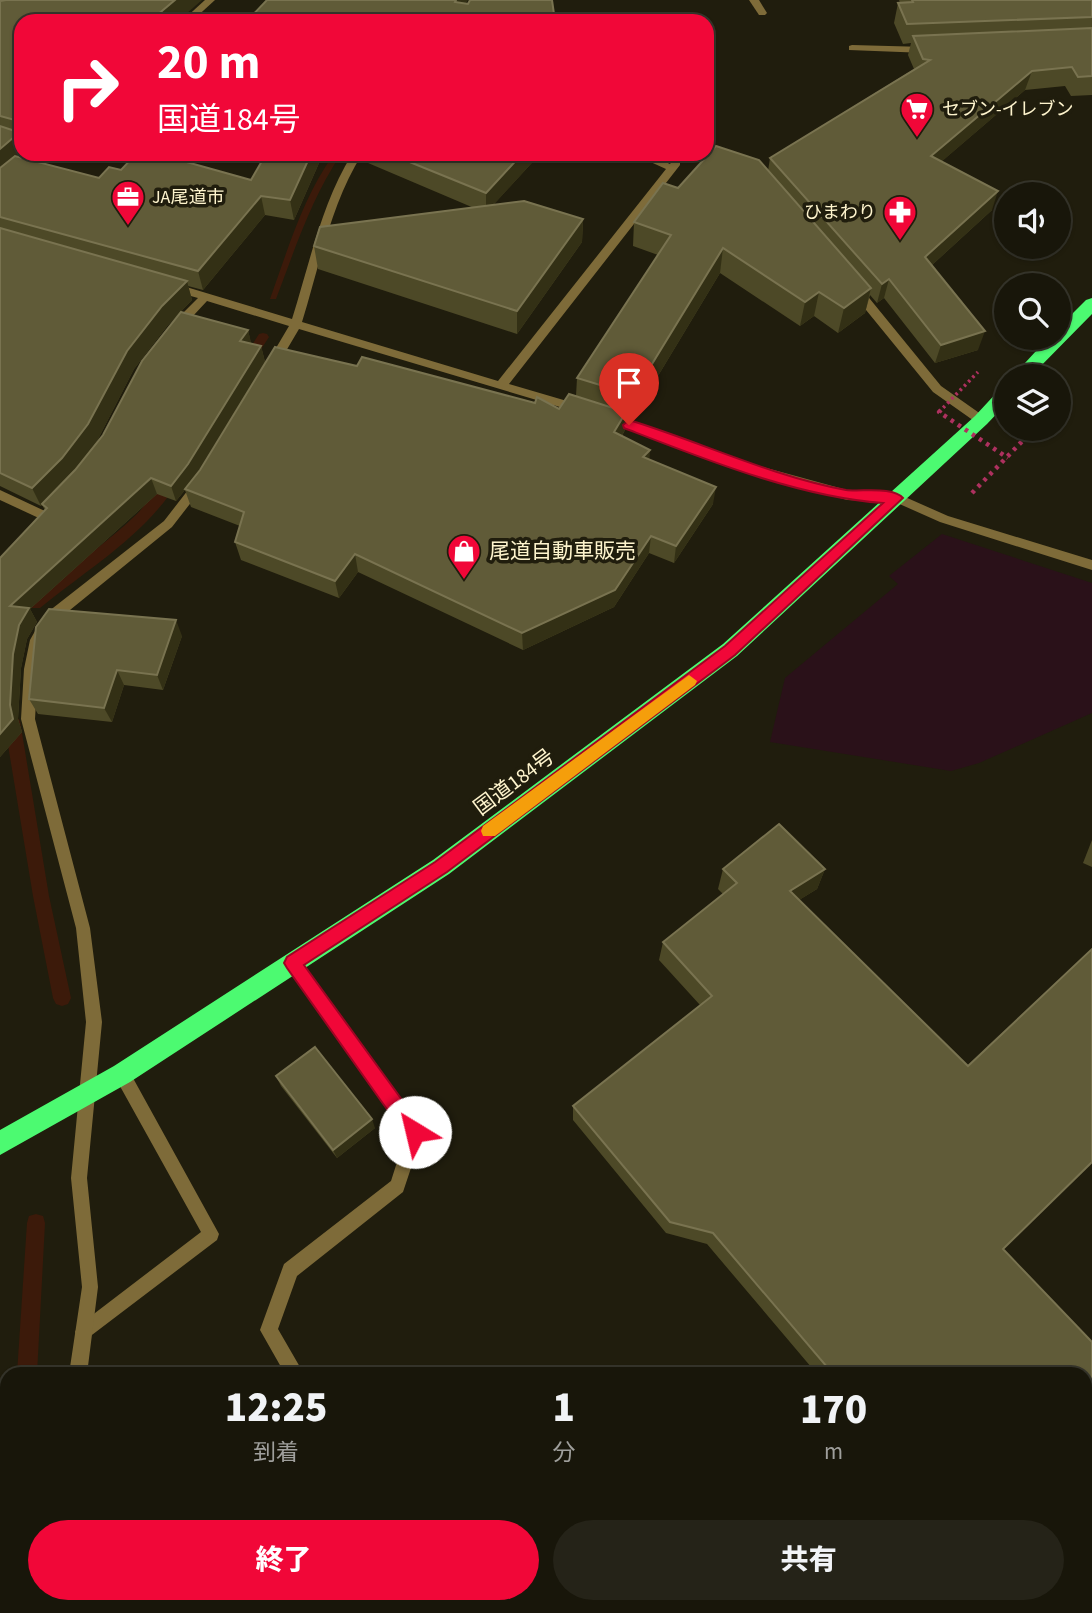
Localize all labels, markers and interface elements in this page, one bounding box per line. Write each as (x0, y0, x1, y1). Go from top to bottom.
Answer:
text: 20 m (157, 28, 261, 98)
icon: right (42, 42, 133, 133)
supermarket icon: セブン-イレブン (898, 90, 936, 139)
text: 国道184号 (157, 97, 301, 143)
place label: セブン-イレブン (942, 97, 1074, 122)
office icon: JA尾道市 (109, 178, 147, 227)
map controls (994, 182, 1071, 441)
button: sound (994, 182, 1071, 259)
place label: JA尾道市 (152, 185, 224, 210)
pharmacy icon: ひまわり (881, 193, 919, 242)
place label: ひまわり (804, 200, 876, 225)
button: search (994, 273, 1071, 350)
pin (599, 353, 659, 425)
icon: arrive (610, 364, 648, 402)
button: layers (994, 364, 1071, 441)
shop icon: 尾道自動車販売 (445, 532, 483, 581)
place label: 尾道自動車販売 (489, 536, 636, 566)
street label: 国道184号 (467, 742, 561, 822)
position arrow (378, 1095, 452, 1169)
text: 12:25 (225, 1378, 327, 1438)
text: 1 (552, 1378, 575, 1438)
text: 170 (800, 1380, 867, 1440)
text: m (824, 1435, 843, 1468)
text: 到着 (253, 1436, 299, 1469)
text: 分 (552, 1436, 575, 1469)
button: 終了 (28, 1520, 539, 1600)
button: 共有 (553, 1520, 1064, 1600)

